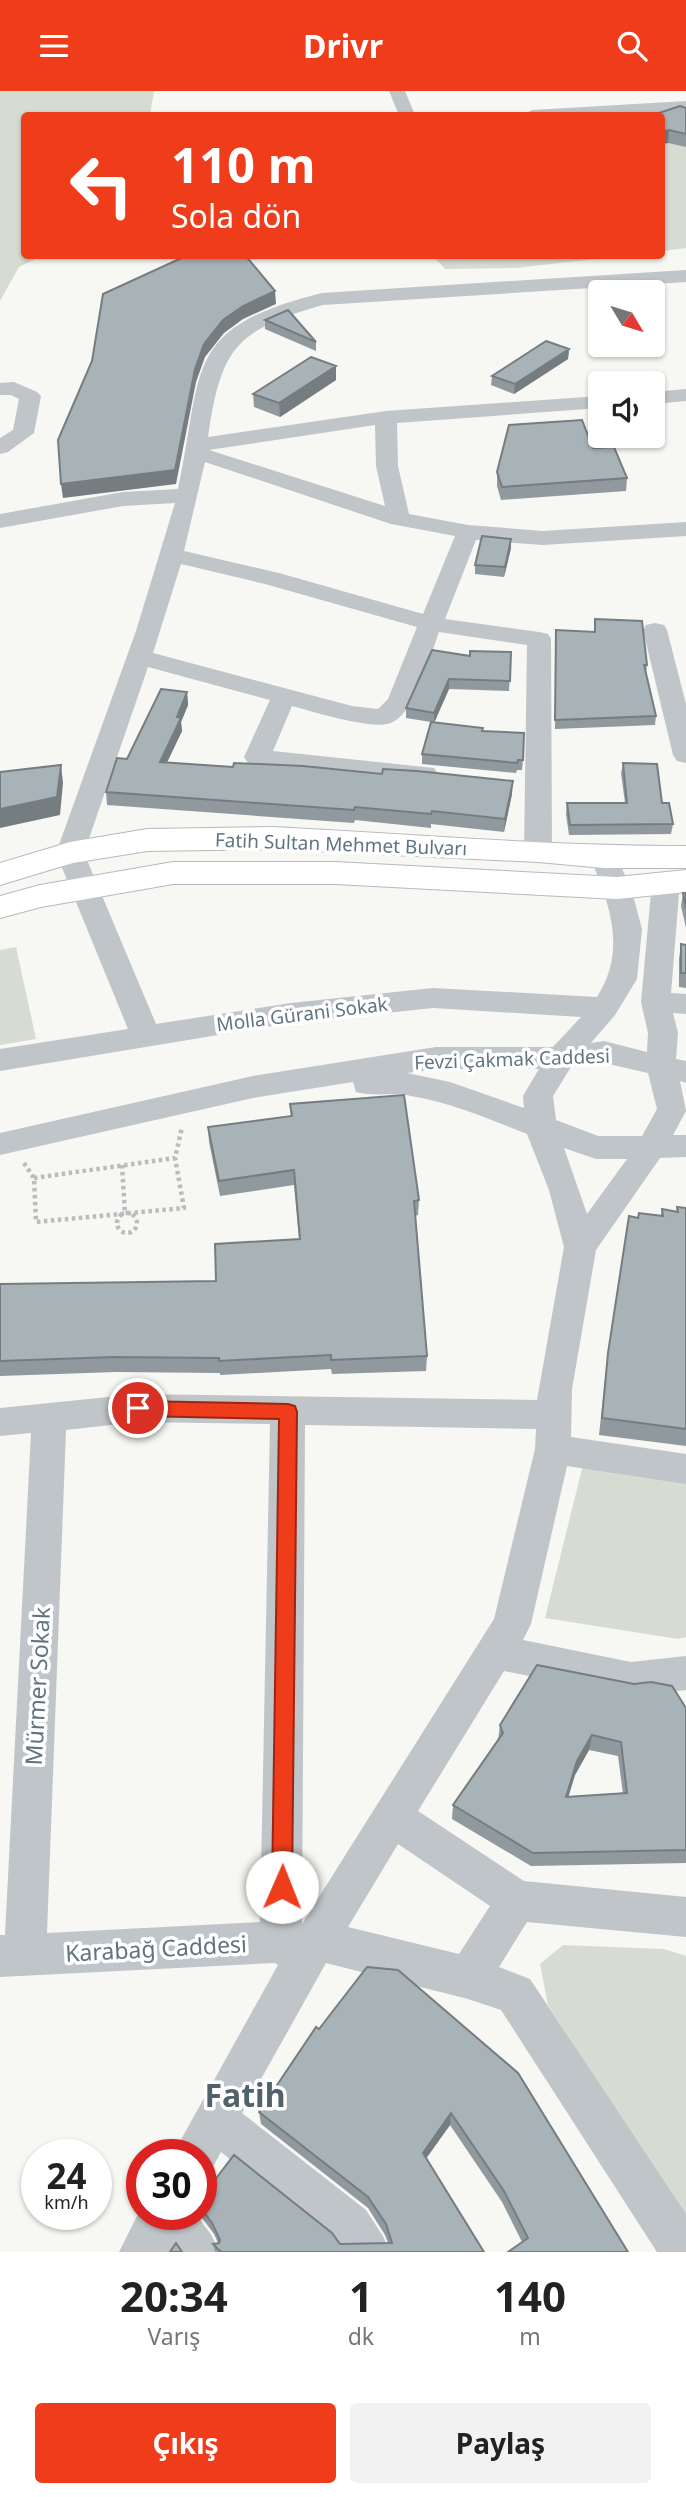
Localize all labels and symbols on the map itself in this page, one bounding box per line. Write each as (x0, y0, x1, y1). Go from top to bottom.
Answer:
north arrow (588, 280, 665, 357)
street label: Fatih Sultan Mehmet Bulvarı (214, 827, 468, 861)
street label: Molla Gürani Sokak (215, 991, 389, 1037)
street label: Fevzi Çakmak Caddesi (414, 1043, 610, 1075)
pin (108, 1378, 168, 1438)
street label: Mürmer Sokak (17, 1605, 57, 1766)
position arrow (245, 1850, 319, 1924)
street label: Karabağ Caddesi (64, 1927, 248, 1969)
district label: Fatih (205, 2073, 286, 2116)
speed limit sign: 30 (126, 2139, 217, 2230)

